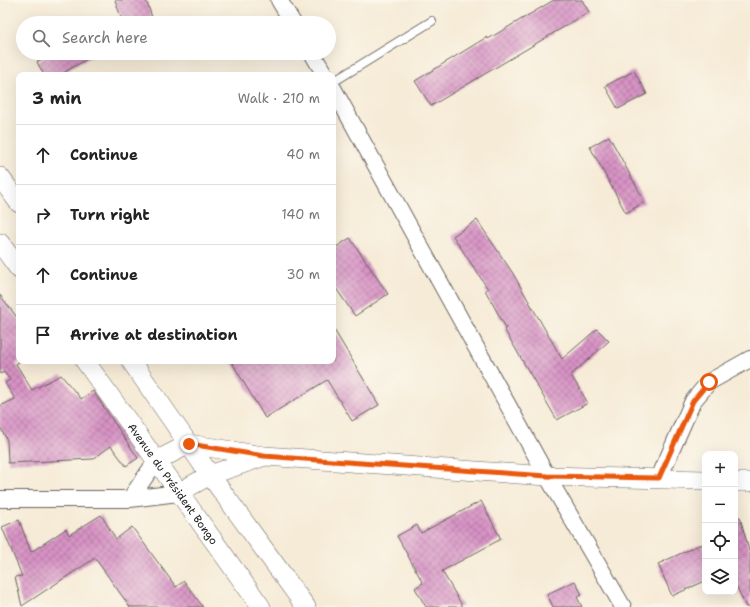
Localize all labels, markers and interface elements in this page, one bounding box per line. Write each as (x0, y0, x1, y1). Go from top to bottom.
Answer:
search box (16, 16, 336, 60)
icon: search (30, 27, 52, 49)
text: Search here (62, 28, 148, 48)
text: 3 min (32, 87, 82, 109)
text: Walk · 210 m (238, 90, 320, 107)
icon: ahead (32, 144, 54, 166)
text: Continue (70, 145, 138, 165)
text: 40 m (286, 146, 320, 163)
icon: right (32, 204, 54, 226)
text: Turn right (70, 205, 150, 225)
text: 140 m (281, 206, 320, 223)
icon: ahead (32, 264, 54, 286)
text: Continue (70, 265, 138, 285)
text: 30 m (286, 266, 320, 283)
icon: arrive (32, 324, 54, 346)
text: Arrive at destination (70, 325, 238, 345)
route start (700, 373, 718, 391)
street label: Avenue du Président Bongo (124, 420, 222, 548)
route end (180, 435, 198, 453)
map controls (702, 451, 738, 595)
button: + (702, 451, 738, 487)
button: − (702, 487, 738, 523)
button: locate (702, 523, 738, 559)
button: layers (702, 559, 738, 595)

